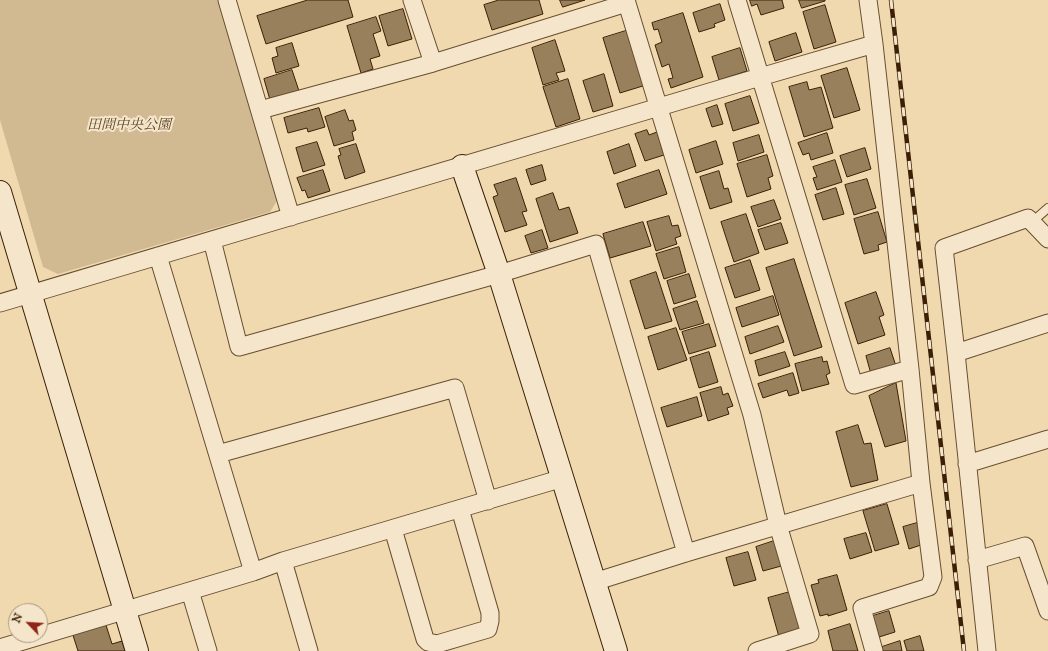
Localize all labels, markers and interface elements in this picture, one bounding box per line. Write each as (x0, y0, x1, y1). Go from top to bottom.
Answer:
park label: 田間中央公園 (87, 118, 171, 134)
north arrow (8, 603, 48, 643)
text: N (10, 611, 25, 625)

